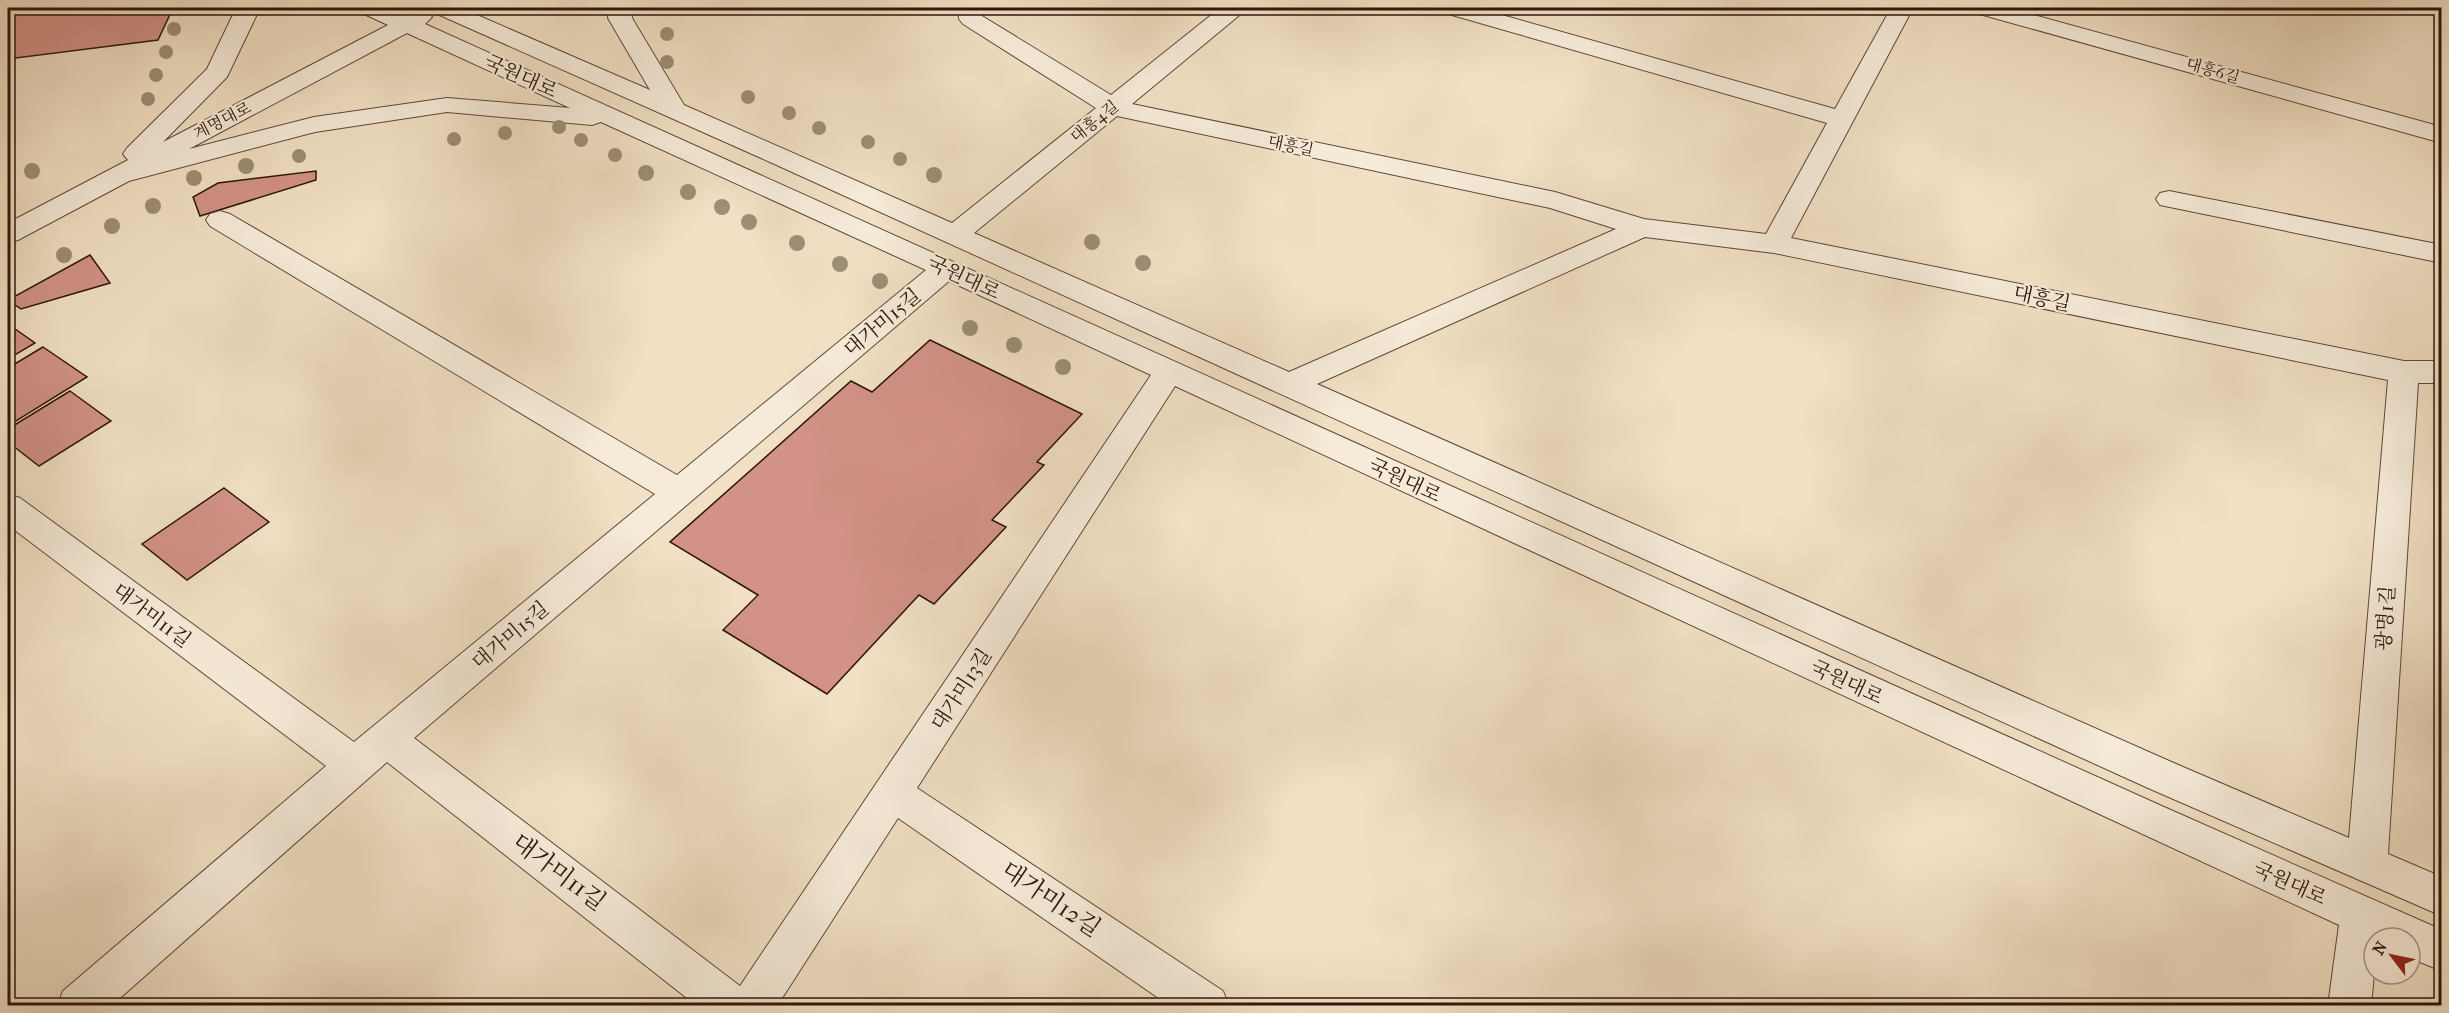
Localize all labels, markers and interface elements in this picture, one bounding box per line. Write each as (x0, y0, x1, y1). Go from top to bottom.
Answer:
street label: 국원대로 (481, 50, 561, 103)
street label: 대흥6길 (2184, 54, 2242, 87)
street label: 대흥4길 (1067, 96, 1122, 146)
street label: 계명대로 (190, 98, 255, 143)
street label: 대흥길 (1266, 131, 1316, 160)
street label: 국원대로 (924, 251, 1004, 304)
street label: 대흥길 (2011, 281, 2073, 316)
street label: 대가미15길 (839, 284, 925, 361)
street label: 국원대로 (1365, 454, 1445, 507)
street label: 대가미11길 (108, 579, 195, 652)
street label: 광명1길 (2372, 585, 2399, 651)
street label: 대가미15길 (467, 597, 553, 674)
street label: 대가미13길 (927, 644, 996, 734)
street label: 국원대로 (1807, 656, 1887, 709)
street label: 대가미11길 (507, 828, 611, 916)
street label: 대가미12길 (996, 856, 1106, 942)
street label: 국원대로 (2250, 857, 2330, 910)
north arrow (2362, 926, 2422, 986)
text: N (2368, 937, 2391, 958)

